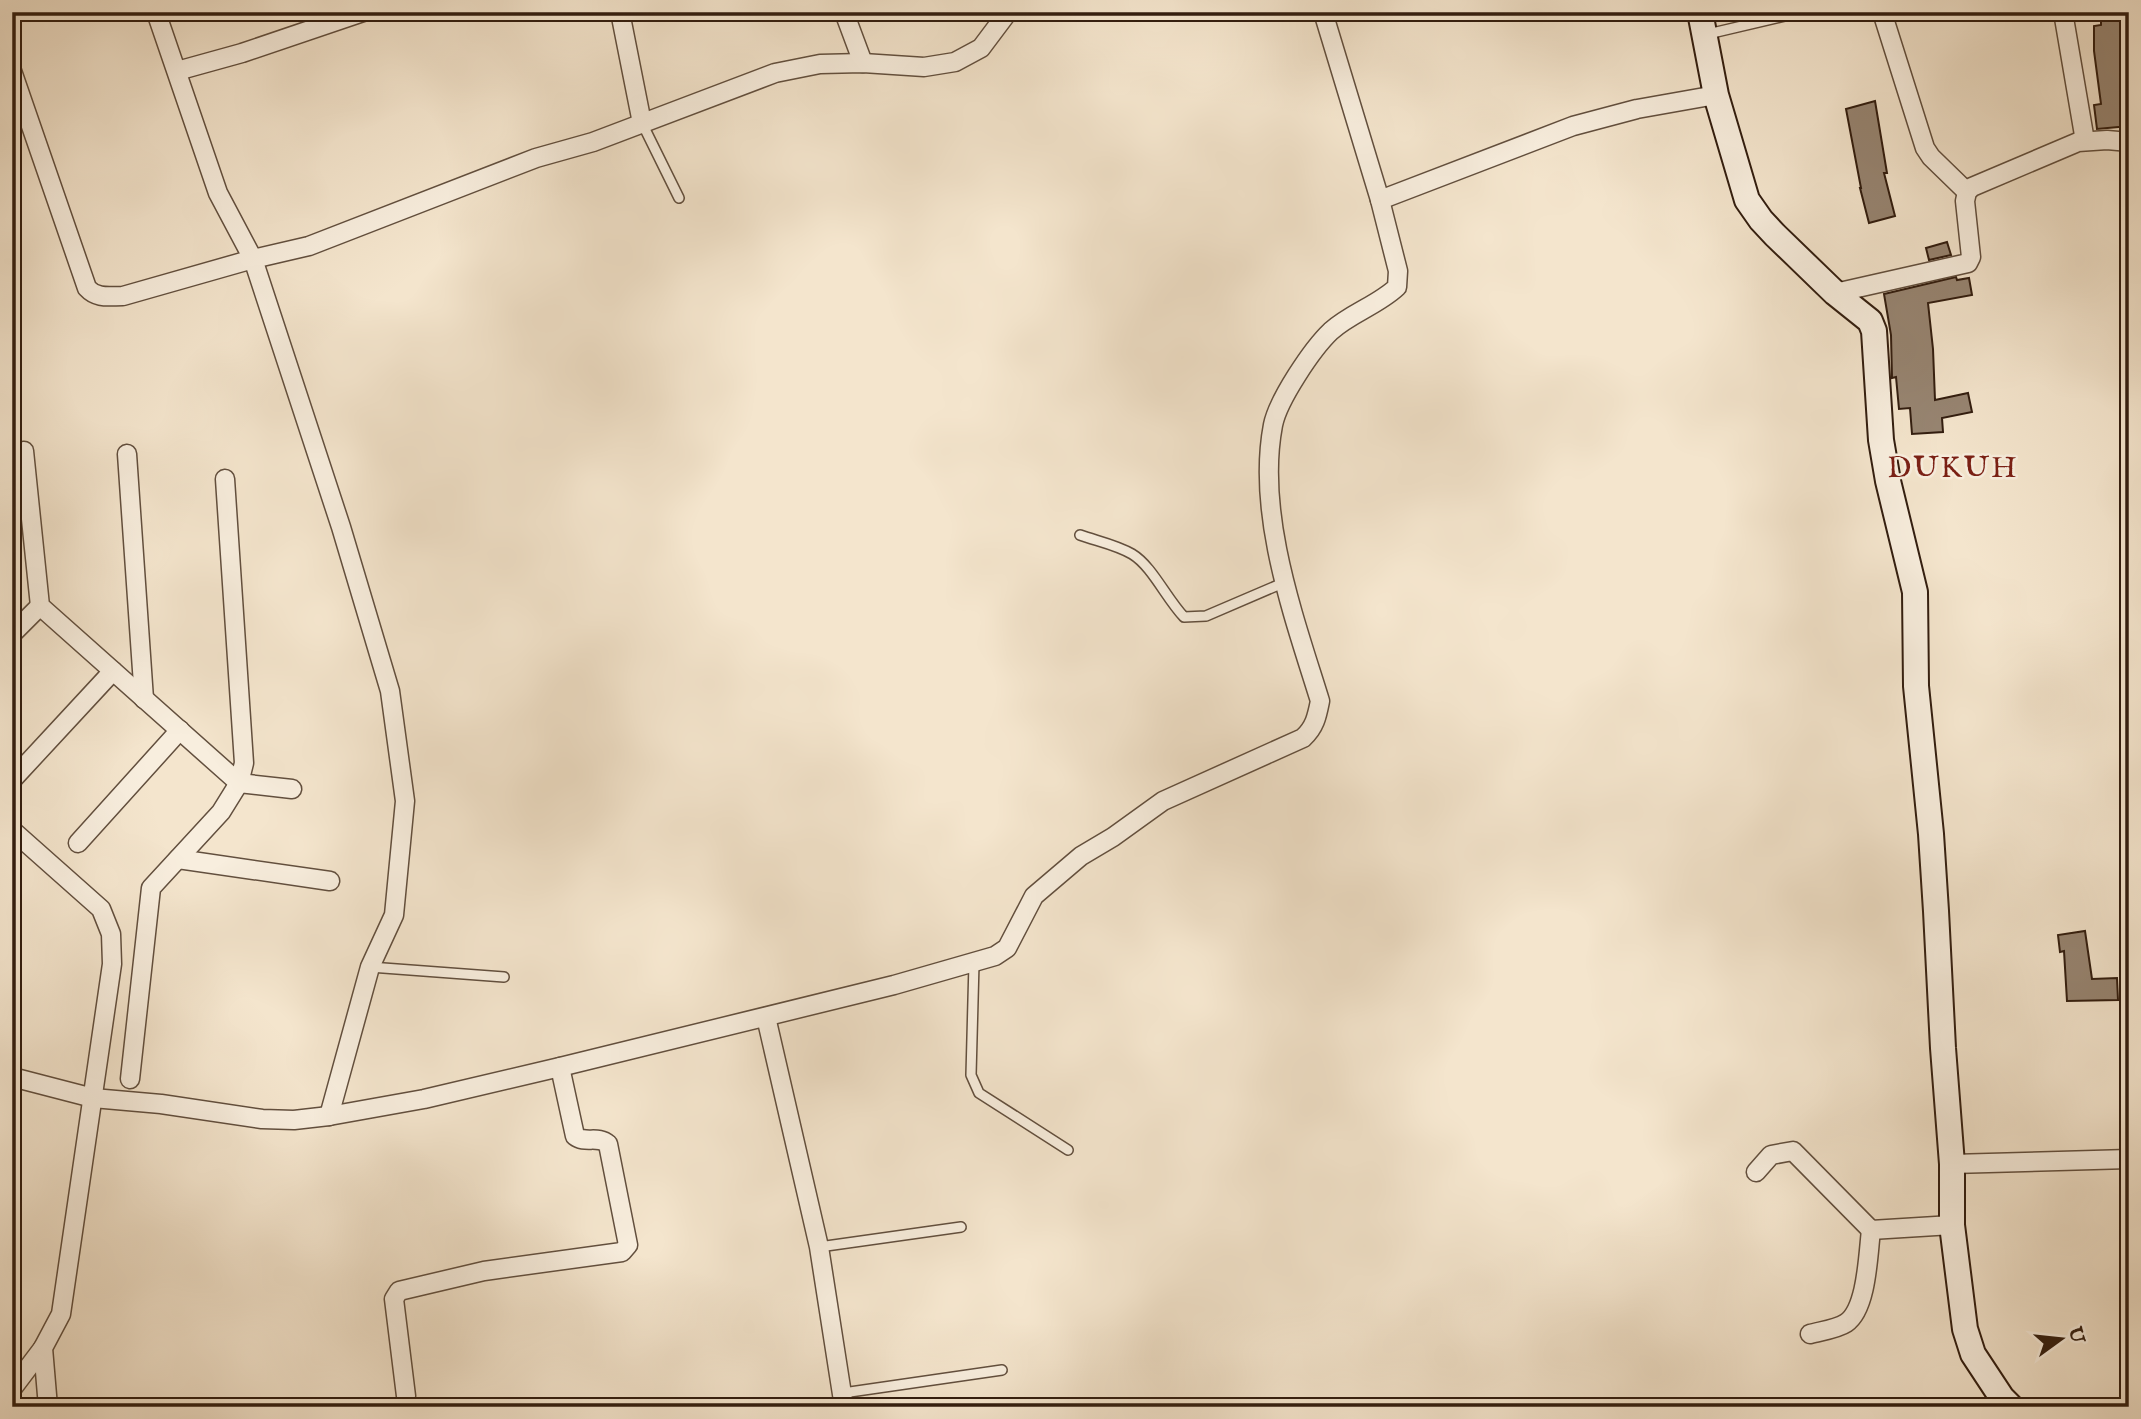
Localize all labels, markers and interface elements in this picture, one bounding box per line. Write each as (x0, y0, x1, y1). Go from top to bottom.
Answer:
district label: DUKUH (1887, 450, 2019, 488)
north arrow (2025, 1304, 2096, 1374)
text: U (2062, 1323, 2089, 1347)

